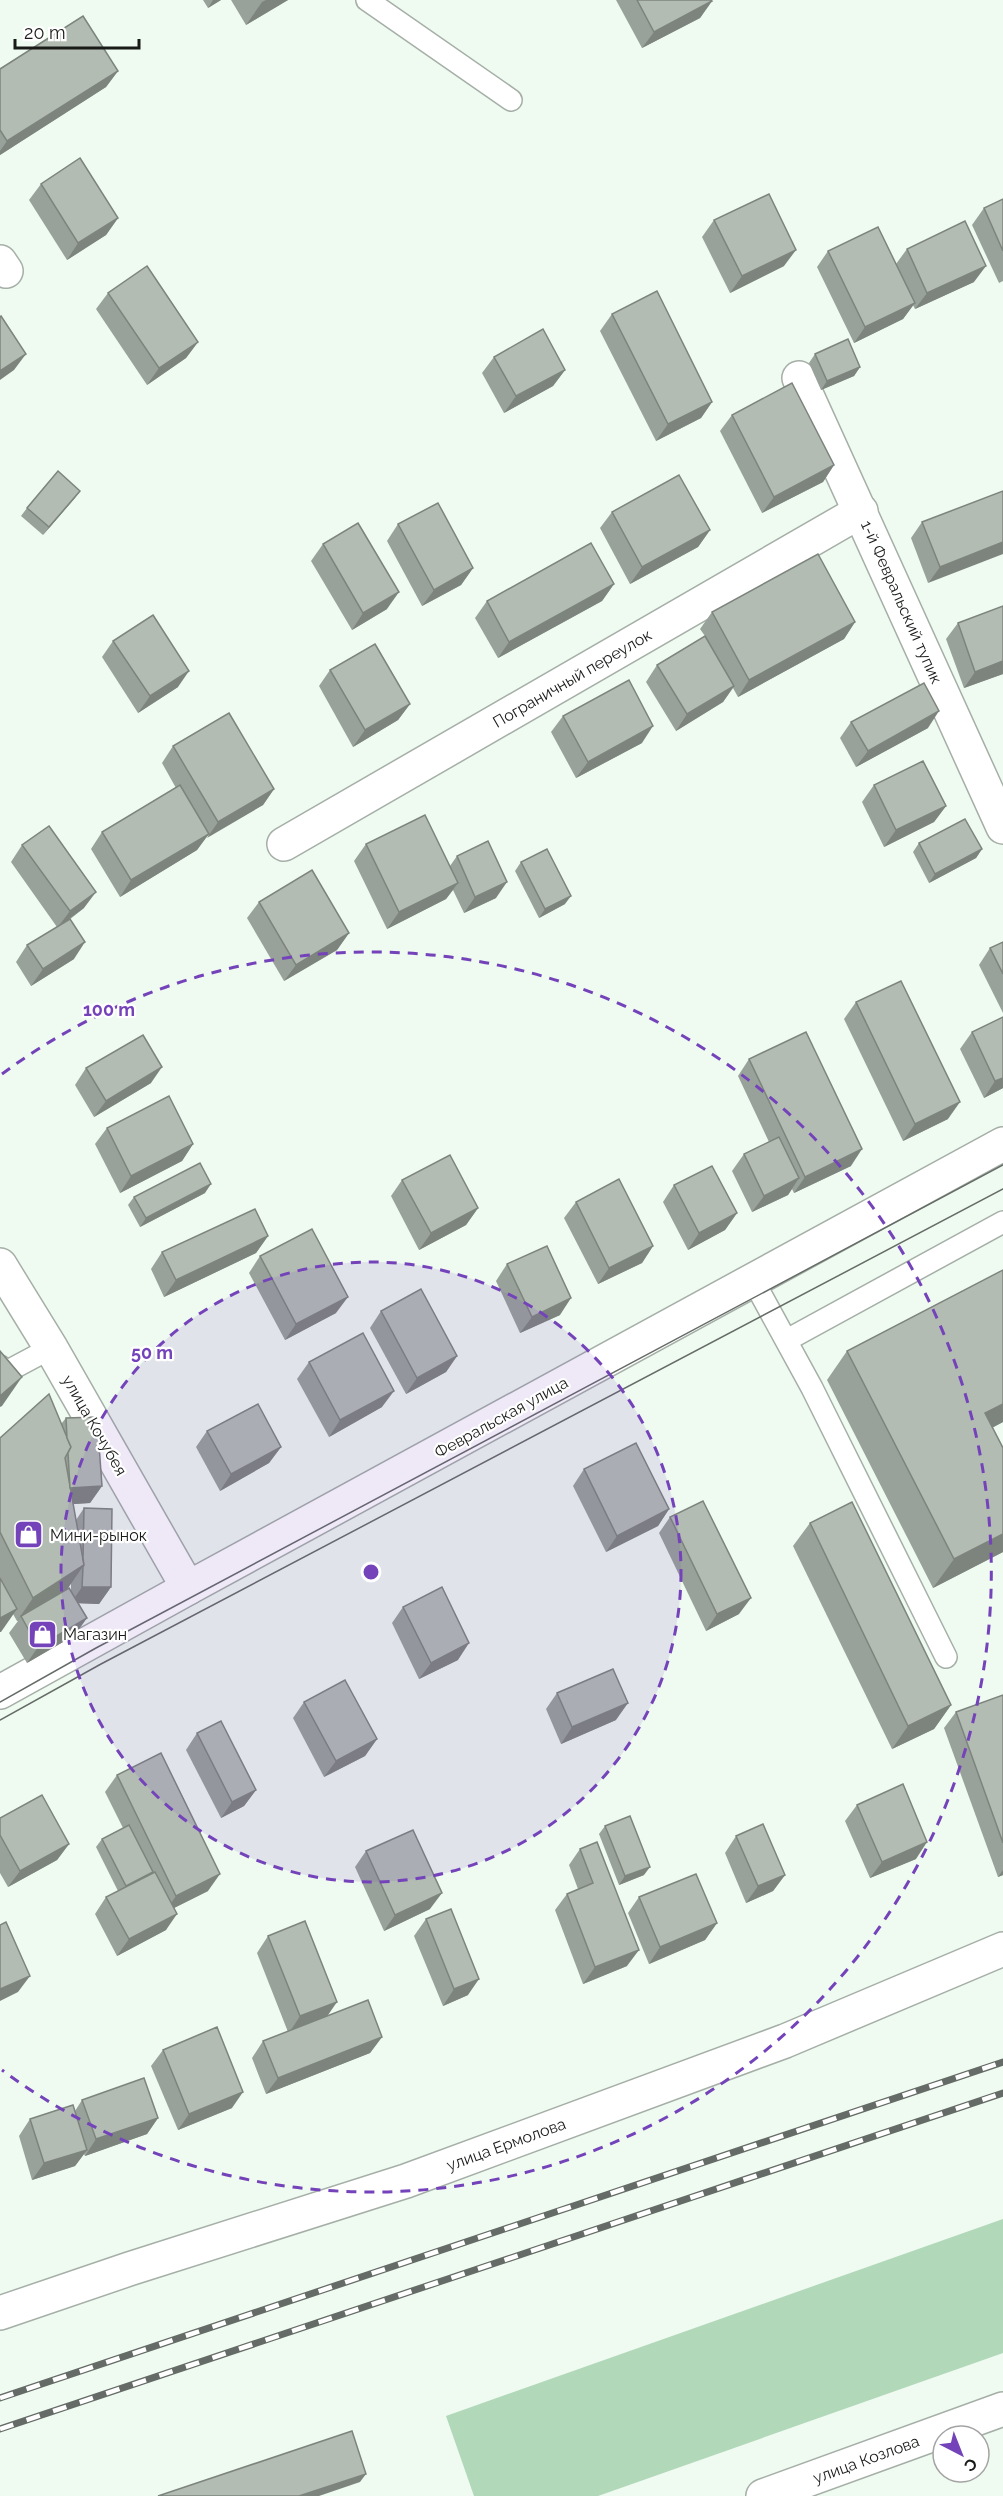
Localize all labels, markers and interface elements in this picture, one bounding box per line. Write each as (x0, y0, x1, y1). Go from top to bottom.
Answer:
scale bar (15, 12, 140, 50)
text: 20 m (24, 22, 66, 43)
street label: 1-й Февральский тупик (857, 518, 946, 687)
street label: Пограничный переулок (490, 625, 655, 732)
text: 100 m (83, 999, 135, 1020)
text: 50 m (131, 1342, 173, 1363)
street label: улица Кочубея (58, 1372, 131, 1479)
street label: Февральская улица (431, 1373, 571, 1462)
shop icon: Мини-рынок (13, 1519, 45, 1551)
place label: Мини-рынок (50, 1526, 147, 1545)
centre of rings (361, 1562, 381, 1582)
shop icon: Магазин (26, 1618, 58, 1650)
place label: Магазин (63, 1625, 127, 1644)
street label: улица Ермолова (444, 2114, 568, 2175)
north arrow (931, 2424, 991, 2484)
street label: улица Козлова (810, 2431, 922, 2488)
text: С (960, 2454, 981, 2476)

